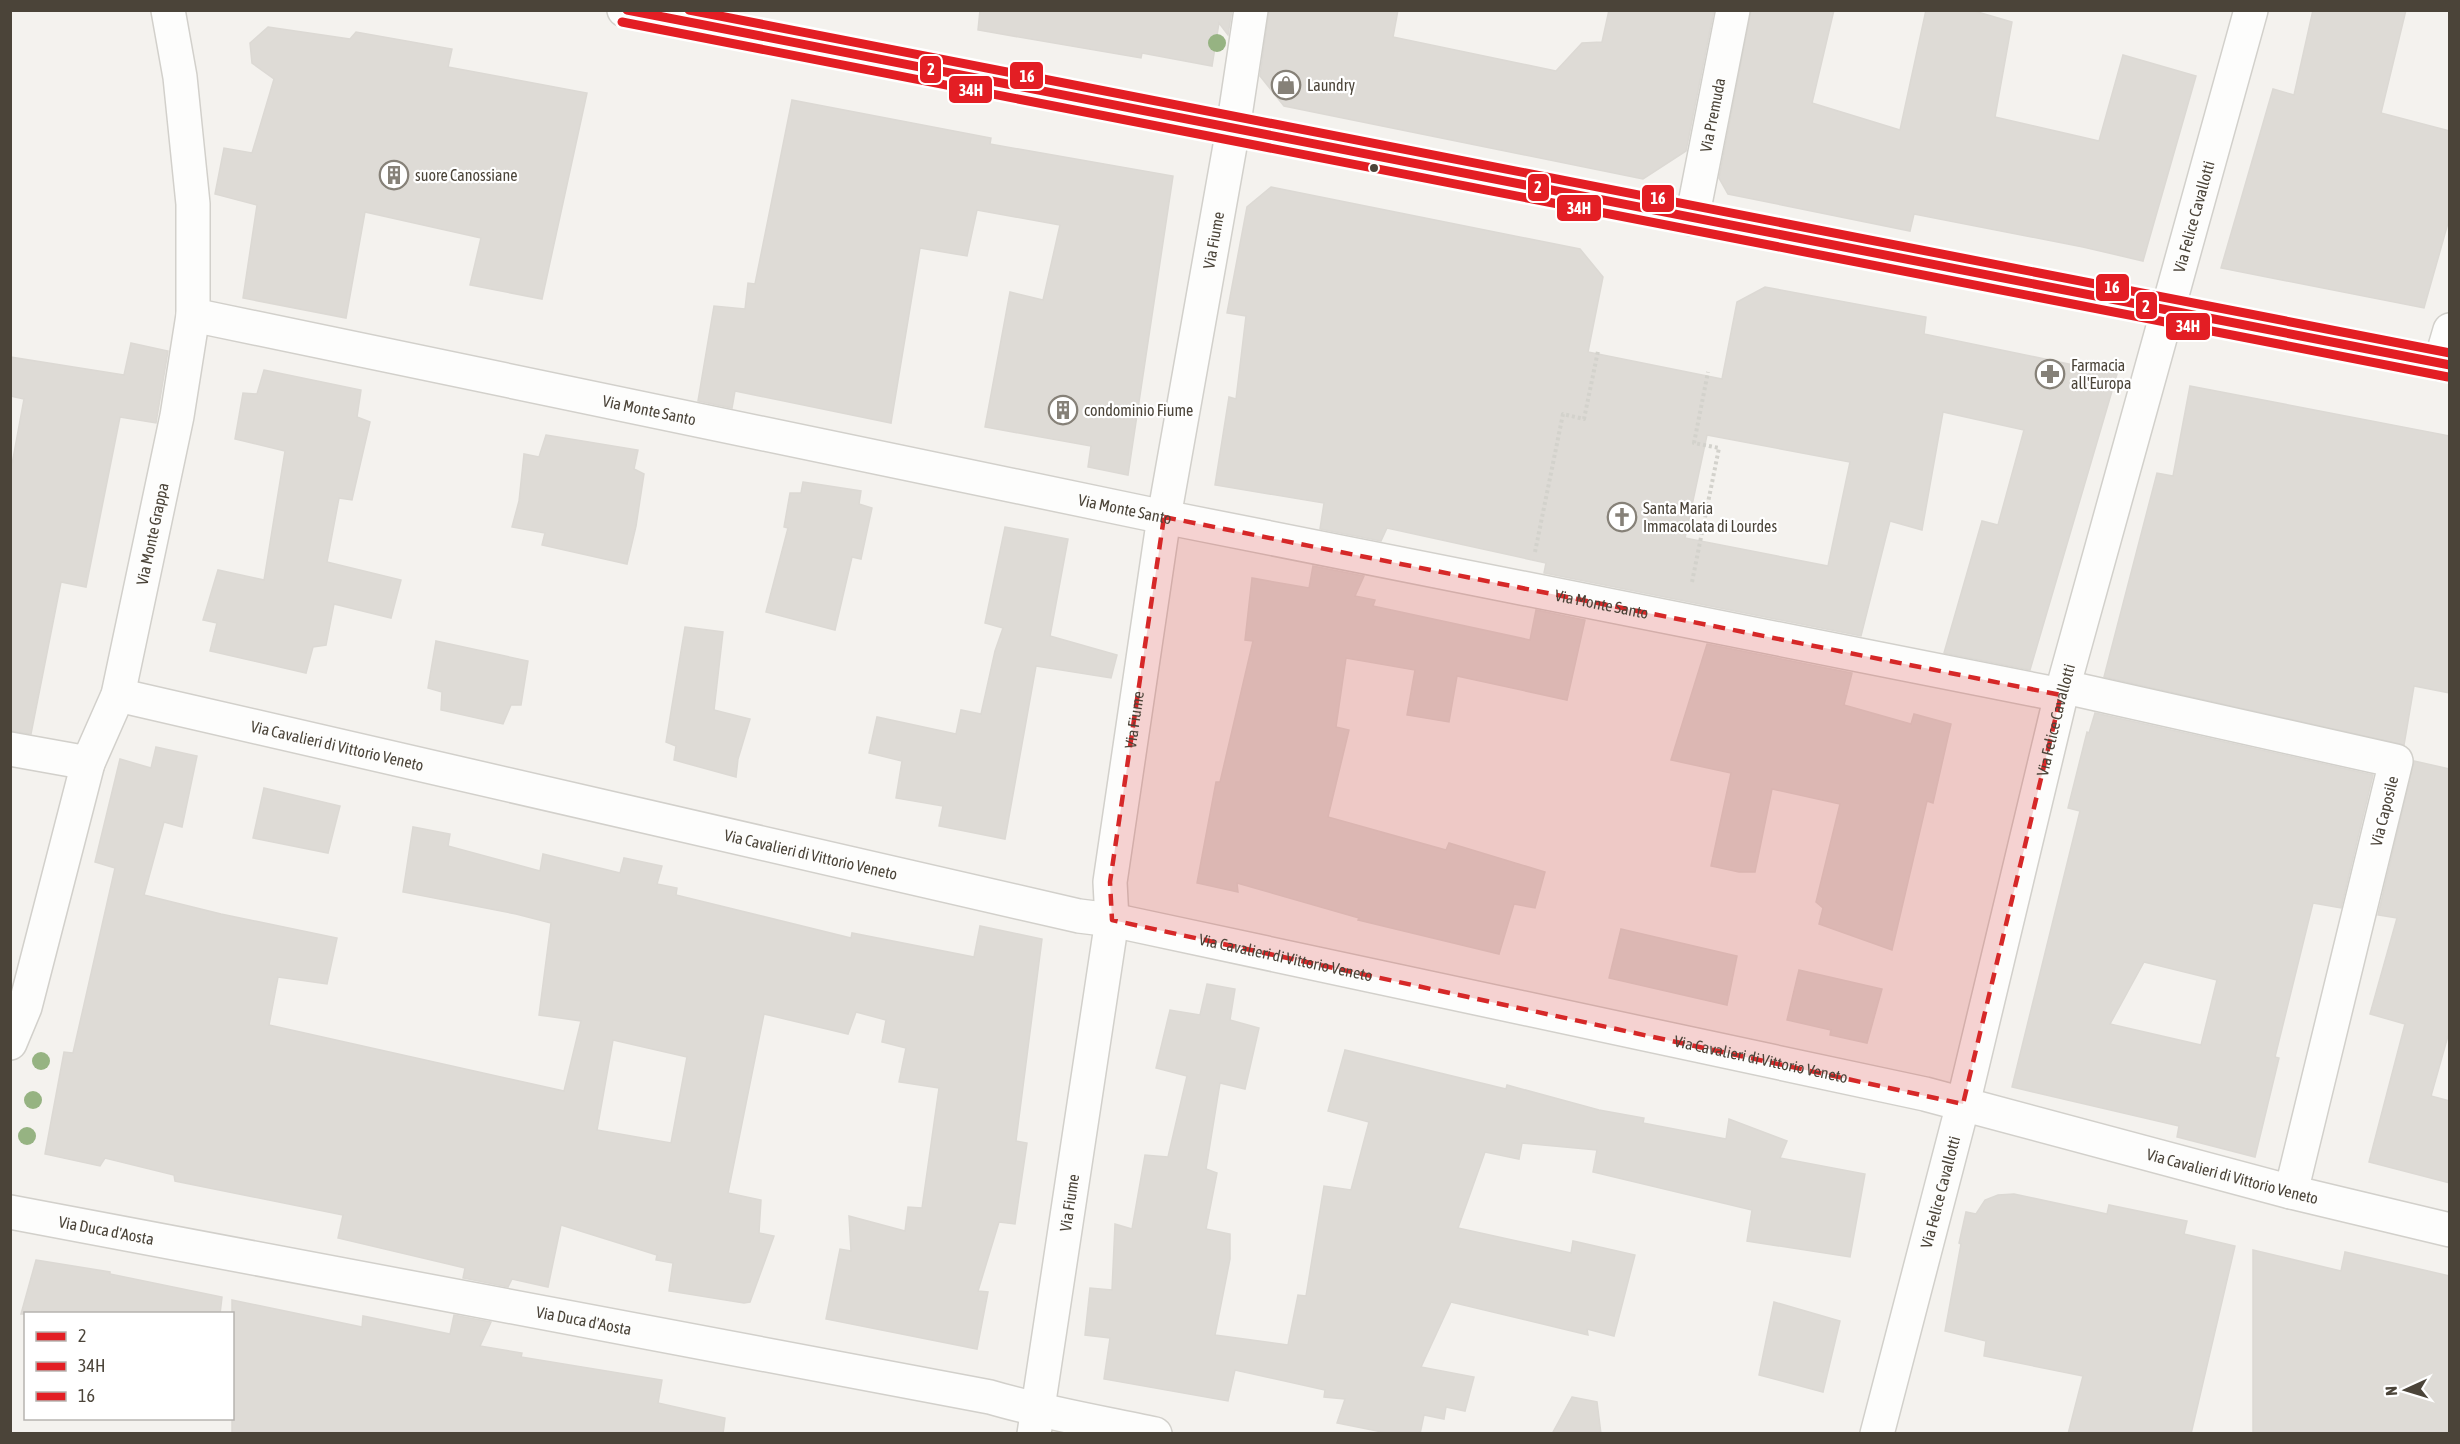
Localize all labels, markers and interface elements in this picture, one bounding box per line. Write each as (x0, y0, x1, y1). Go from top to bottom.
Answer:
line badge: 2 (919, 55, 942, 84)
text: 2 (927, 60, 935, 78)
line badge: 16 (1009, 61, 1044, 90)
text: 16 (1019, 67, 1035, 85)
shop icon: Laundry (1270, 69, 1302, 101)
line badge: 34H (948, 75, 993, 104)
place label: Laundry (1307, 76, 1355, 95)
street label: Via Premuda (1696, 76, 1728, 154)
text: 34H (959, 81, 983, 99)
building icon: suore Canossiane (378, 159, 410, 191)
street label: Via Felice Cavallotti (2170, 159, 2218, 275)
unlabelled marker (1368, 162, 1380, 174)
place label: suore Canossiane (415, 166, 517, 184)
line badge: 2 (1527, 173, 1550, 202)
text: 2 (1534, 178, 1542, 196)
line badge: 16 (1641, 184, 1675, 213)
text: 16 (1650, 189, 1666, 207)
line badge: 34H (1556, 194, 1602, 222)
text: 34H (1567, 199, 1591, 217)
street label: Via Fiume (1199, 210, 1227, 270)
line badge: 16 (2095, 273, 2130, 302)
text: 16 (2104, 278, 2120, 296)
line badge: 2 (2135, 291, 2158, 320)
text: 2 (2142, 297, 2150, 315)
line badge: 34H (2165, 312, 2211, 341)
text: 34H (2176, 317, 2200, 335)
place label: Farmacia all'Europa (2071, 356, 2131, 393)
pharmacy icon: Farmacia all'Europa (2034, 358, 2066, 390)
street label: Via Monte Santo (601, 391, 698, 428)
building icon: condominio Fiume (1047, 394, 1079, 426)
place label: condominio Fiume (1084, 401, 1193, 419)
street label: Via Monte Grappa (132, 481, 172, 587)
street label: Via Monte Santo (1077, 490, 1173, 527)
place label: Santa Maria Immacolata di Lourdes (1643, 499, 1777, 535)
church icon: Santa Maria Immacolata di Lourdes (1606, 501, 1638, 533)
street label: Via Monte Santo (1553, 586, 1650, 622)
street label: Via Felice Cavallotti (2033, 662, 2078, 778)
street label: Via Fiume (1121, 690, 1147, 750)
street label: Via Cavalieri di Vittorio Veneto (249, 717, 426, 774)
street label: Via Caposile (2367, 774, 2402, 848)
street label: Via Cavalieri di Vittorio Veneto (723, 826, 899, 883)
street label: Via Cavalieri di Vittorio Veneto (1197, 930, 1374, 985)
street label: Via Cavalieri di Vittorio Veneto (1673, 1032, 1849, 1086)
street label: Via Felice Cavallotti (1917, 1134, 1963, 1250)
street label: Via Cavalieri di Vittorio Veneto (2145, 1145, 2320, 1207)
street label: Via Fiume (1056, 1173, 1082, 1233)
street label: Via Duca d'Aosta (57, 1212, 156, 1248)
street label: Via Duca d'Aosta (535, 1303, 633, 1338)
legend (24, 1312, 234, 1420)
text: 2 (78, 1325, 86, 1346)
text: 34H (78, 1355, 105, 1376)
north arrow (2376, 1360, 2436, 1420)
text: 16 (78, 1385, 95, 1406)
text: N (2382, 1386, 2400, 1396)

